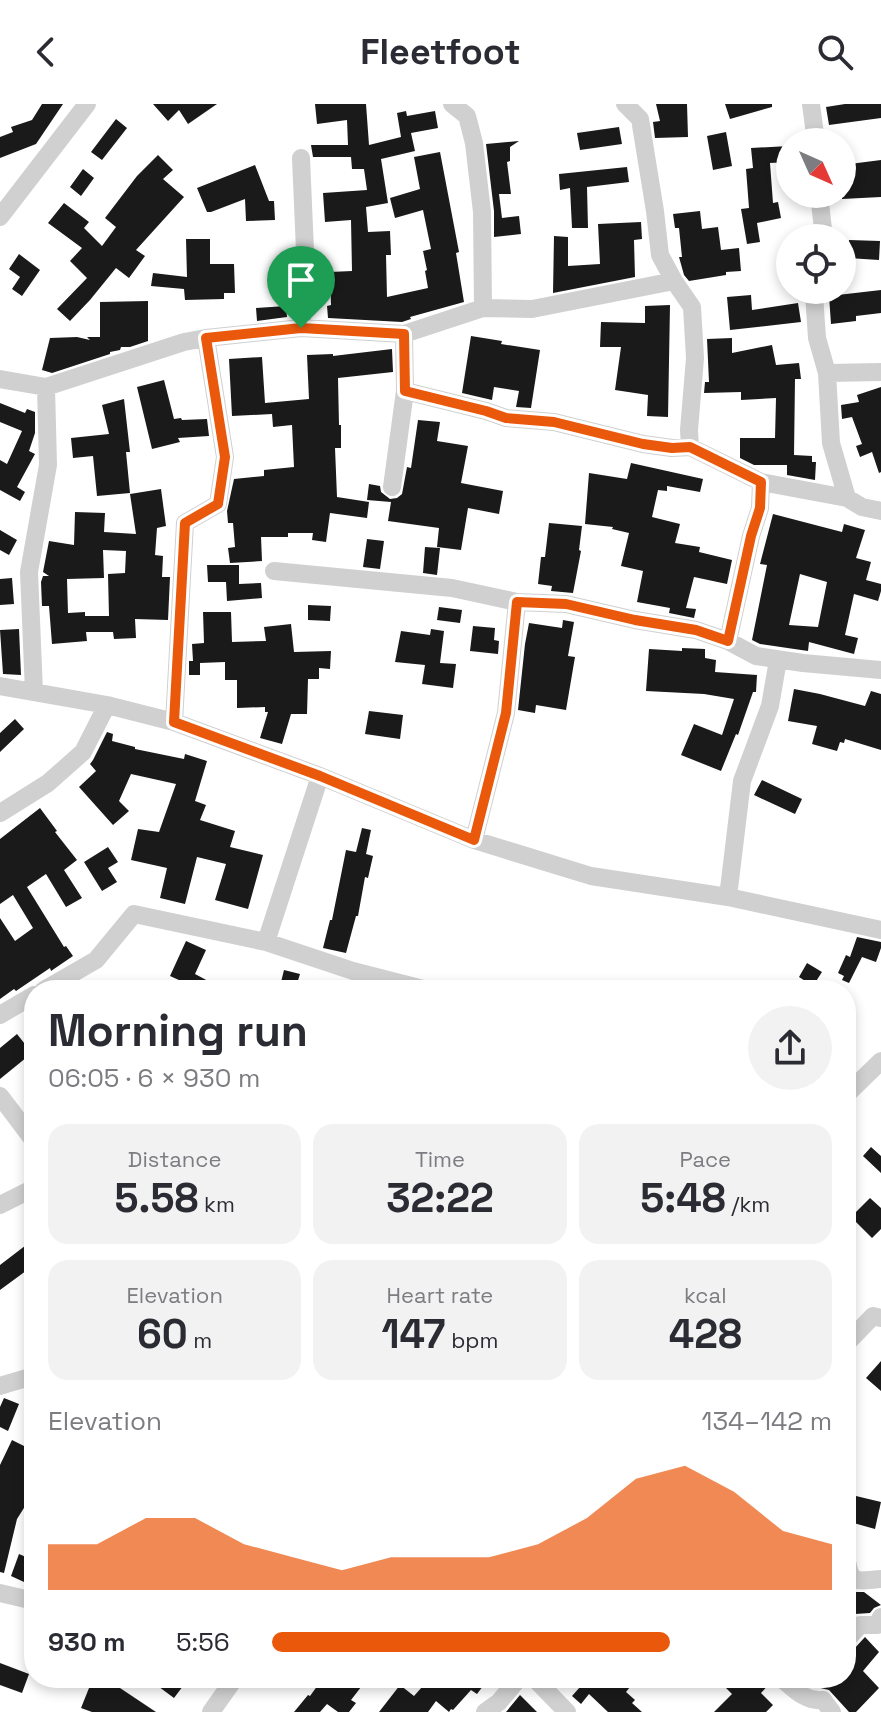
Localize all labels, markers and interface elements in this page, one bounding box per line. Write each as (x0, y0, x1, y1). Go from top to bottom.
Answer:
text: Fleetfoot (360, 29, 521, 75)
icon: back (24, 30, 68, 74)
icon: search (813, 30, 857, 74)
north arrow (776, 128, 856, 208)
map controls (776, 128, 856, 304)
button: locate (776, 224, 856, 304)
pin (267, 246, 335, 328)
icon: arrive (279, 258, 323, 302)
text: Morning run (48, 1003, 308, 1059)
button: share (748, 1006, 832, 1090)
text: 06:05 · 6 × 930 m (48, 1061, 260, 1095)
text: Distance (128, 1145, 222, 1173)
text: Time (415, 1145, 465, 1173)
text: Pace (680, 1145, 731, 1173)
text: 5.58 (114, 1173, 198, 1224)
text: 32:22 (386, 1173, 494, 1224)
text: 5:48 (640, 1173, 726, 1224)
text: km (198, 1190, 235, 1218)
text: /km (726, 1190, 770, 1218)
text: Elevation (126, 1281, 223, 1309)
text: Heart rate (387, 1281, 493, 1309)
text: kcal (684, 1281, 727, 1309)
text: 60 (137, 1309, 188, 1360)
text: 147 (382, 1309, 446, 1360)
text: 428 (669, 1309, 742, 1360)
text: m (188, 1326, 212, 1354)
text: bpm (446, 1326, 498, 1354)
text: Elevation (48, 1404, 162, 1438)
text: 134–142 m (702, 1404, 832, 1438)
text: 930 m (48, 1625, 126, 1659)
text: 5:56 (176, 1625, 230, 1659)

